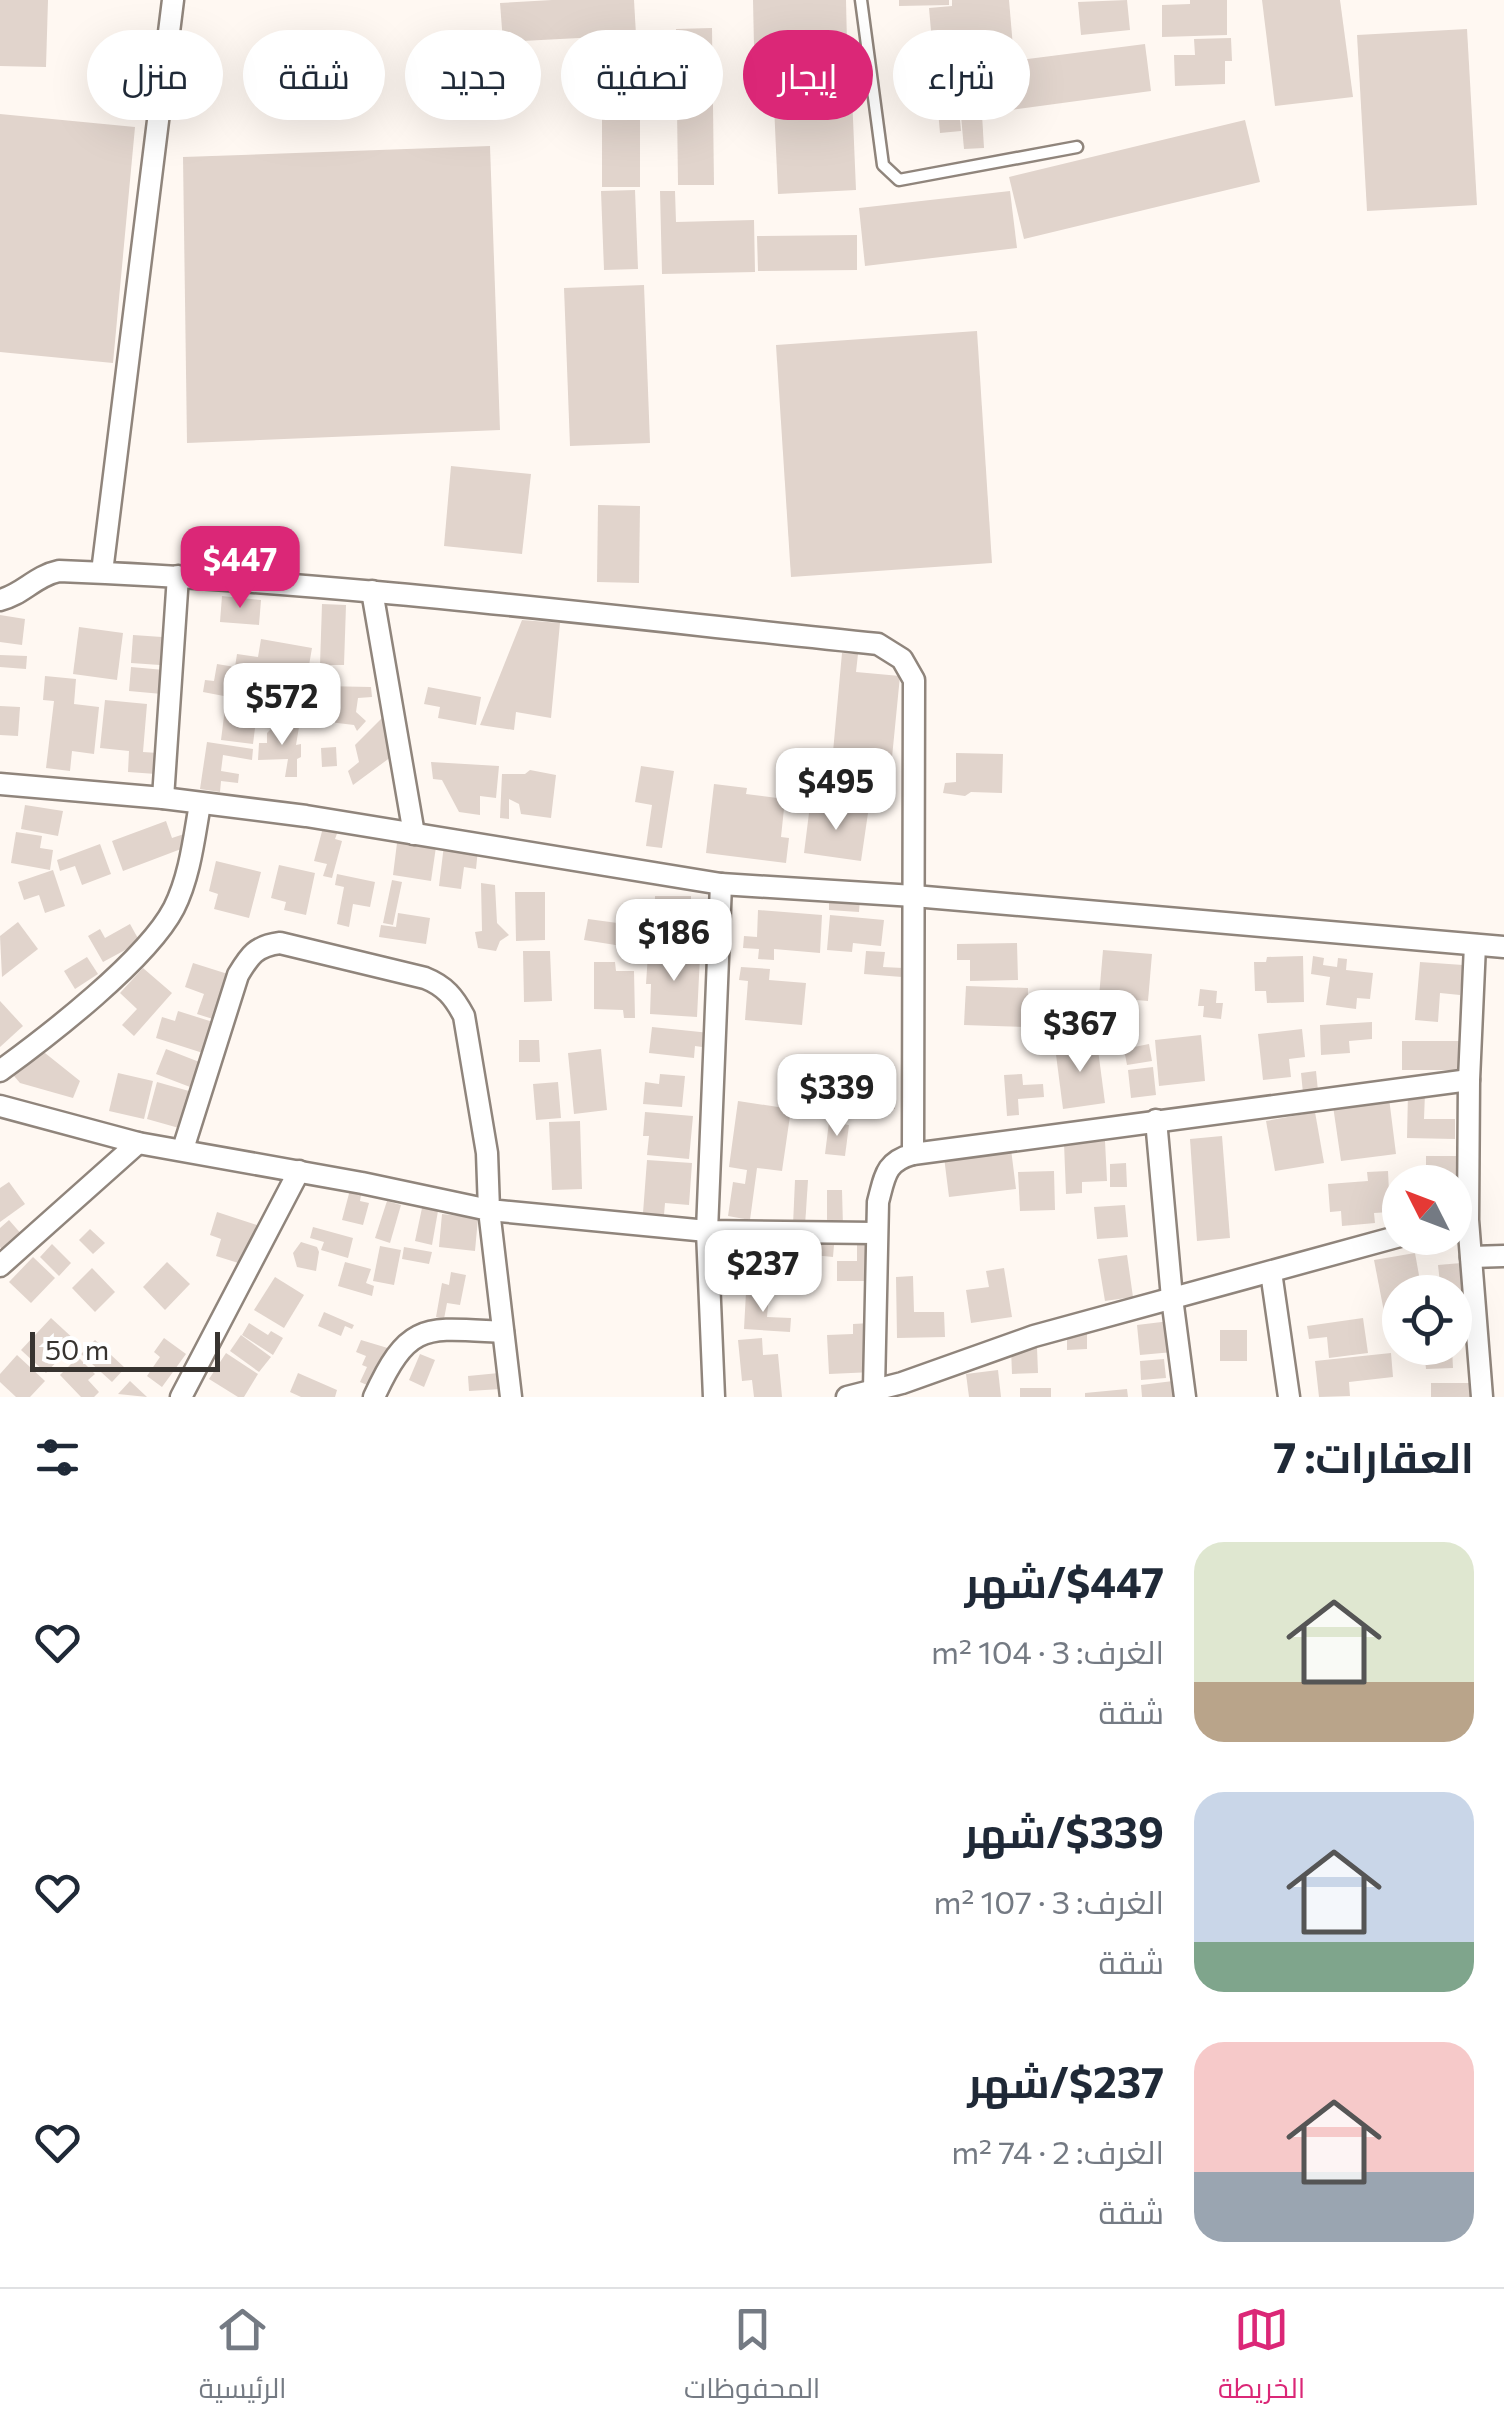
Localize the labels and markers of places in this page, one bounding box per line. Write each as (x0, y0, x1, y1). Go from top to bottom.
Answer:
pin: $447 (181, 526, 299, 611)
pin: $572 (223, 663, 341, 748)
pin: $495 (777, 748, 895, 833)
pin: $186 (615, 899, 733, 984)
pin: $367 (1021, 990, 1139, 1075)
pin: $339 (778, 1054, 896, 1139)
pin: $237 (704, 1230, 822, 1315)

